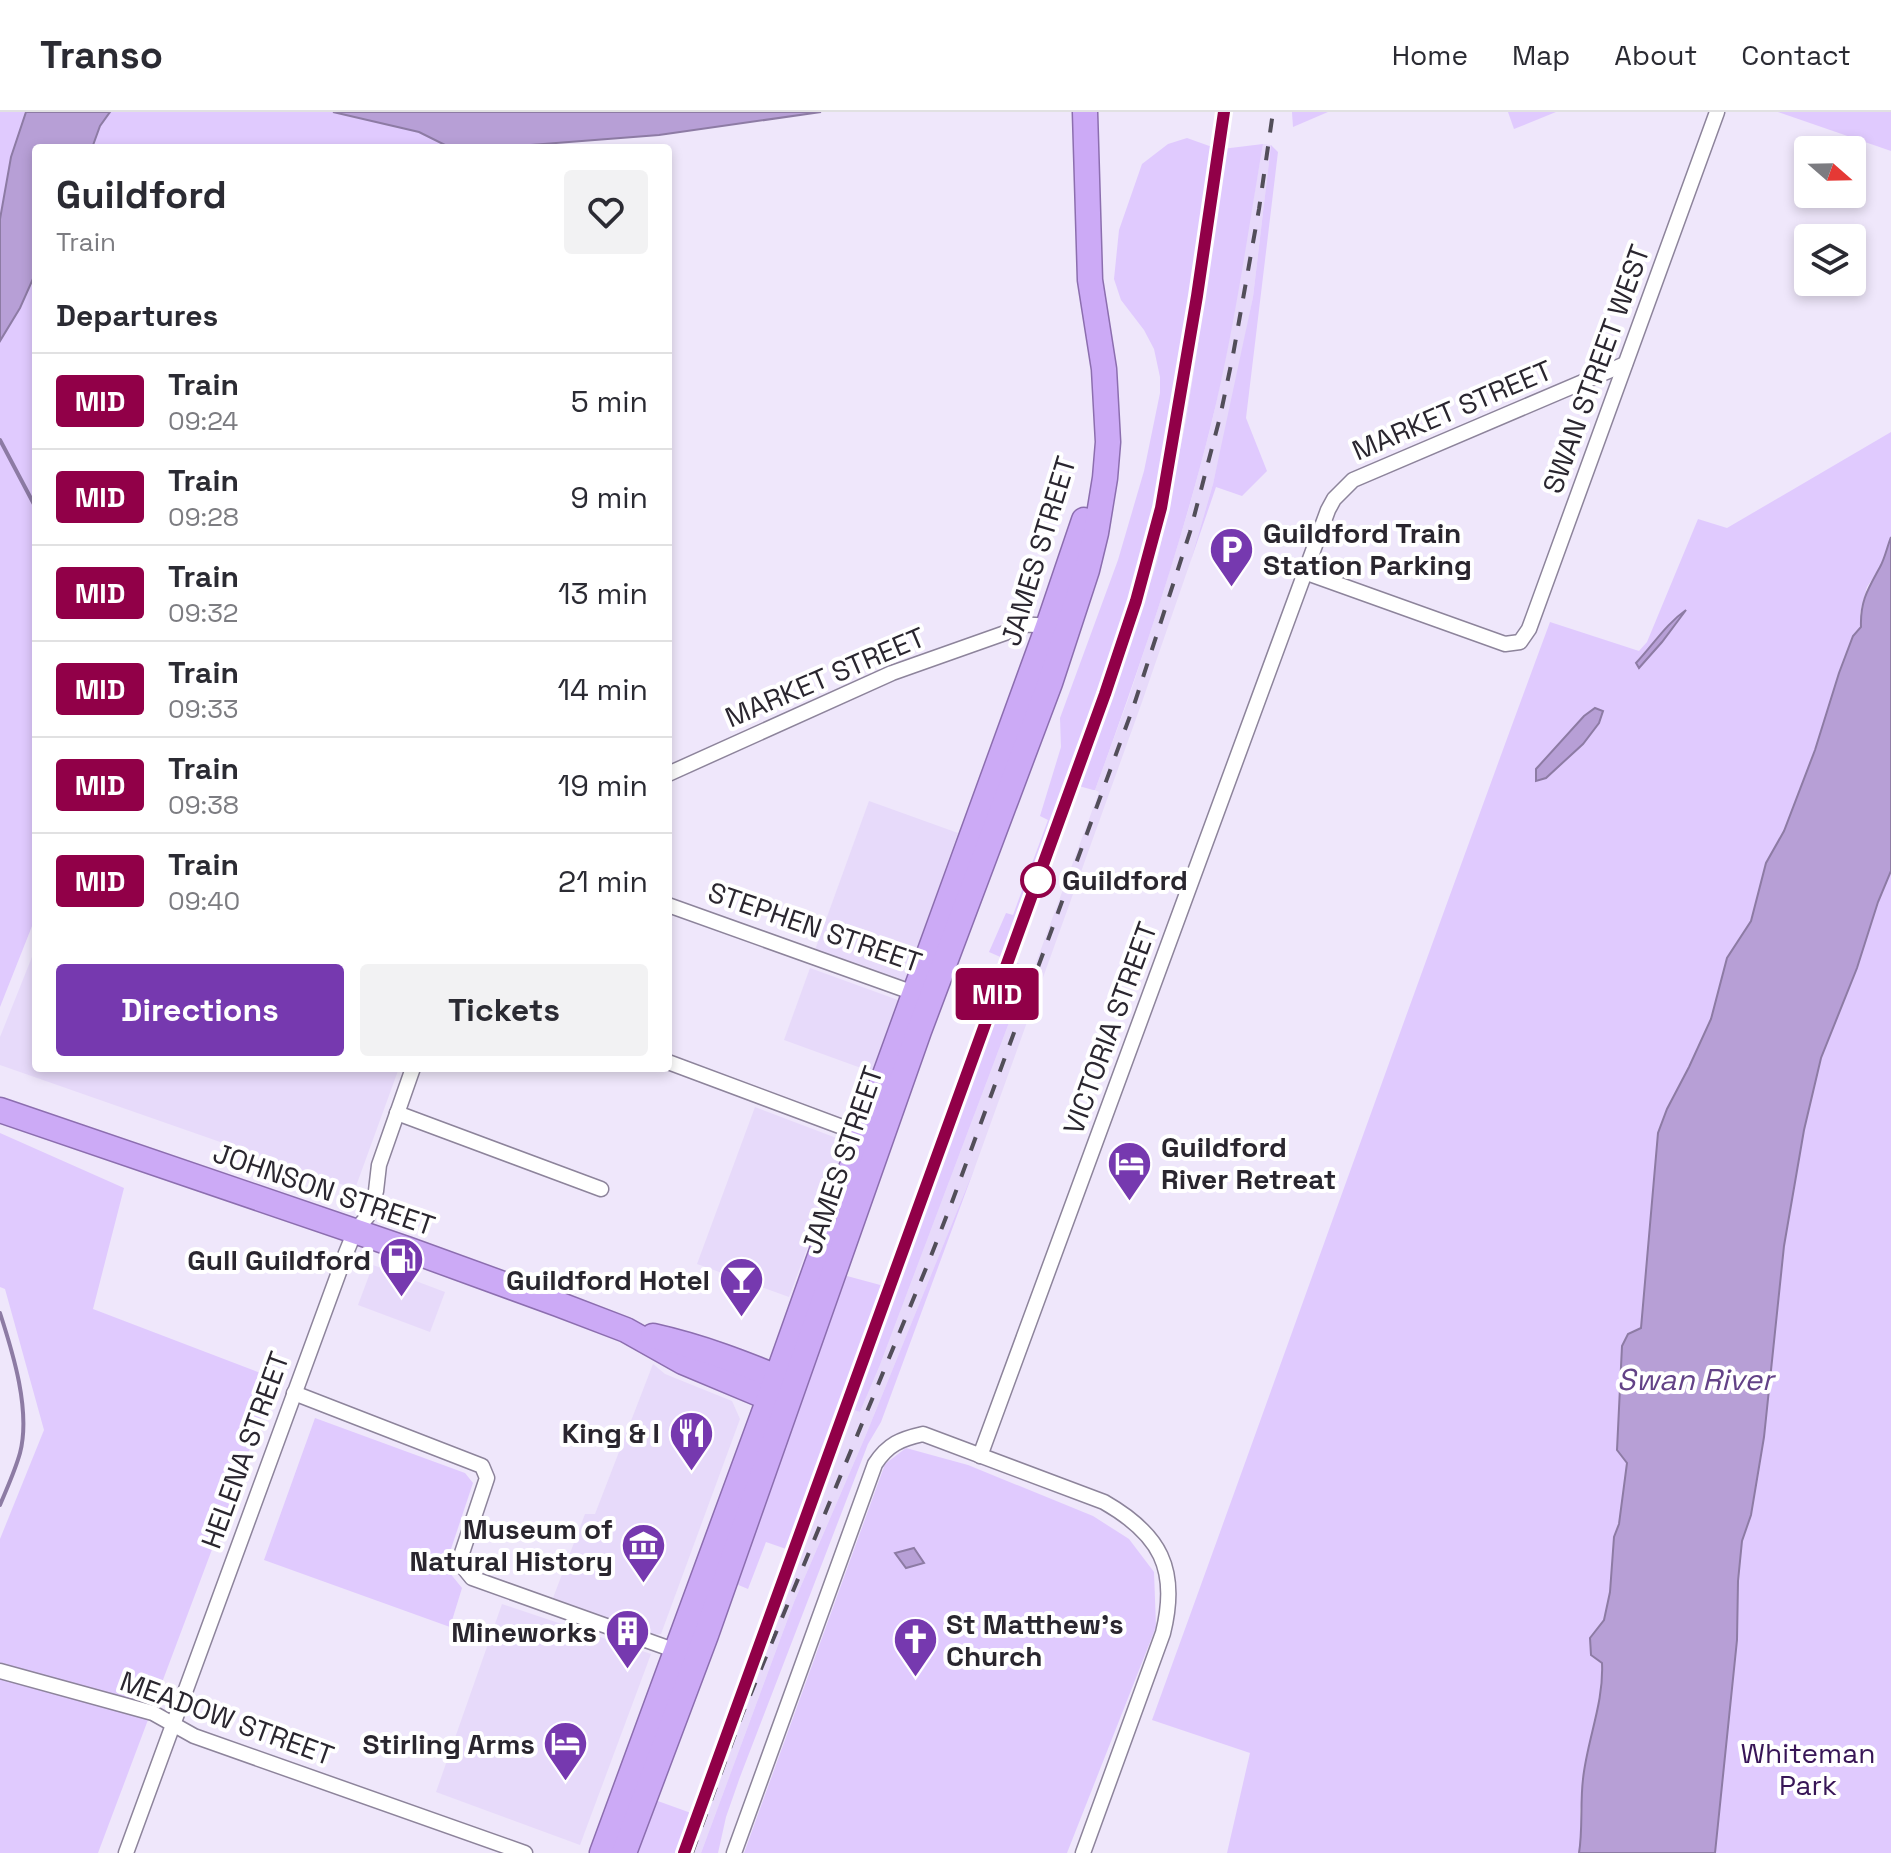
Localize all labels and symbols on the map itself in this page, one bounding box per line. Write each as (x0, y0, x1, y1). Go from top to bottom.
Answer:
north arrow (1794, 136, 1866, 208)
street label: SWAN STREET WEST (1534, 240, 1658, 498)
street label: MARKET STREET (1347, 352, 1557, 468)
street label: JAMES STREET (992, 452, 1084, 650)
place label: Guildford Train Station Parking (1263, 515, 1472, 583)
parking icon: Guildford Train Station Parking (1208, 525, 1256, 588)
street label: MARKET STREET (720, 619, 930, 735)
place label: Guildford (1062, 862, 1188, 898)
marker: Guildford (1021, 863, 1055, 897)
street label: STEPHEN STREET (703, 874, 927, 980)
street label: VICTORIA STREET (1055, 917, 1165, 1139)
line badge: MID (951, 968, 1043, 1020)
street label: JAMES STREET (793, 1061, 891, 1259)
place label: Guildford River Retreat (1161, 1129, 1336, 1197)
street label: JOHNSON STREET (208, 1134, 440, 1244)
hotel icon: Guildford River Retreat (1106, 1139, 1154, 1202)
fuel station icon: Gull Guildford (378, 1236, 426, 1299)
place label: Gull Guildford (187, 1242, 371, 1278)
bar icon: Guildford Hotel (717, 1256, 765, 1319)
place label: Guildford Hotel (506, 1262, 710, 1298)
street label: HELENA STREET (193, 1347, 297, 1553)
water label: Swan River (1617, 1360, 1776, 1399)
restaurant icon: King & I (667, 1409, 715, 1472)
place label: King & I (562, 1415, 660, 1451)
place label: Museum of Natural History (410, 1511, 613, 1579)
museum icon: Museum of Natural History (620, 1521, 668, 1584)
place label: St Matthew's Church (946, 1606, 1124, 1674)
building icon: Mineworks (604, 1608, 652, 1671)
place label: Mineworks (451, 1614, 597, 1650)
church icon: St Matthew's Church (891, 1616, 939, 1679)
street label: MEADOW STREET (115, 1663, 339, 1773)
hotel icon: Stirling Arms (542, 1720, 590, 1783)
place label: Stirling Arms (363, 1726, 535, 1762)
park label: Whiteman Park (1741, 1735, 1875, 1803)

